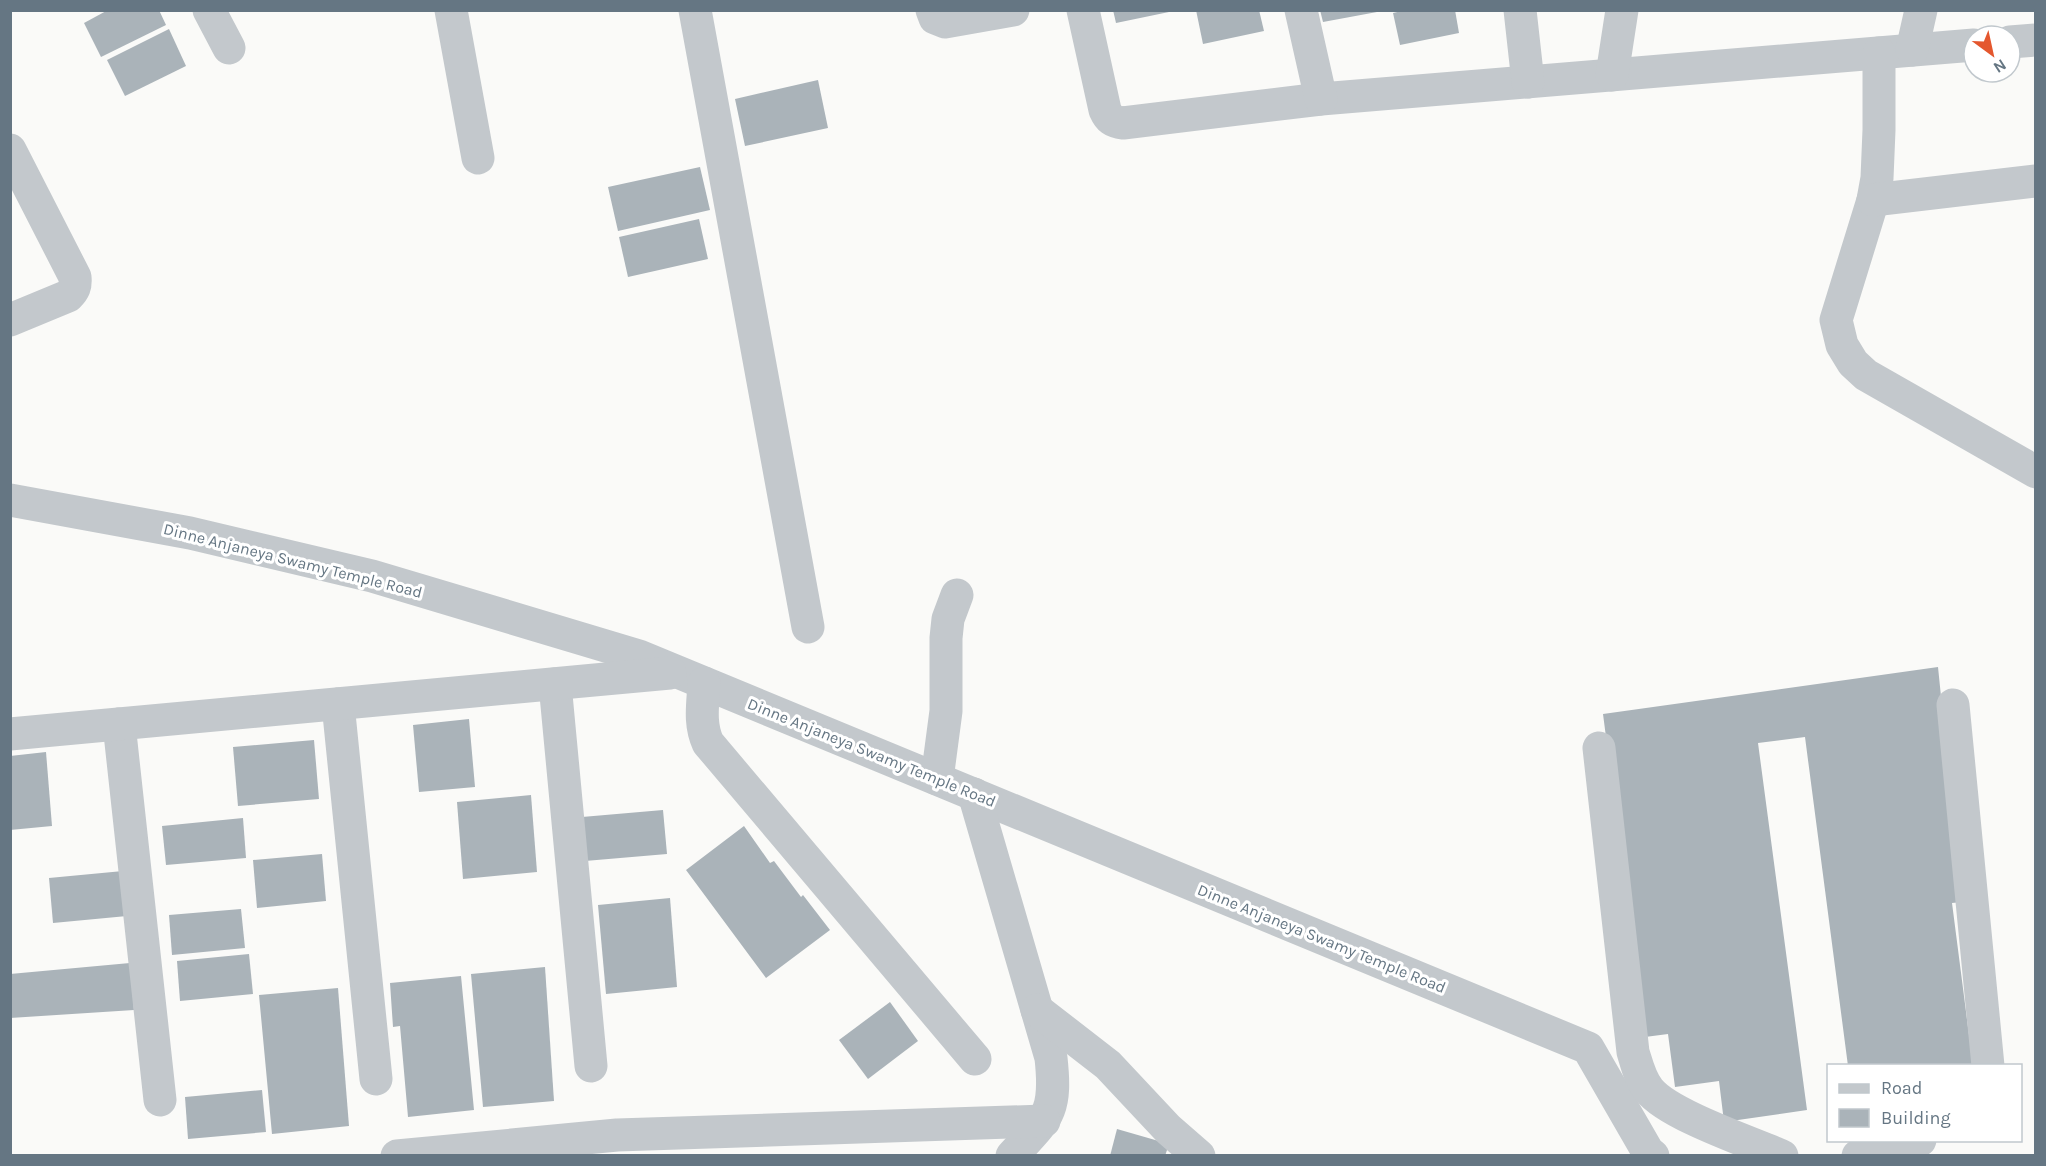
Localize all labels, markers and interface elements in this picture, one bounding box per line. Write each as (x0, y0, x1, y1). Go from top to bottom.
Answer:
north arrow (1962, 24, 2022, 84)
text: N (1990, 55, 2010, 77)
street label: Dinne Anjaneya Swamy Temple Road (161, 519, 424, 602)
street label: Dinne Anjaneya Swamy Temple Road (745, 694, 999, 811)
street label: Dinne Anjaneya Swamy Temple Road (1195, 880, 1449, 997)
legend (1827, 1064, 2022, 1142)
text: Road (1881, 1077, 1922, 1099)
text: Building (1881, 1107, 1951, 1129)

